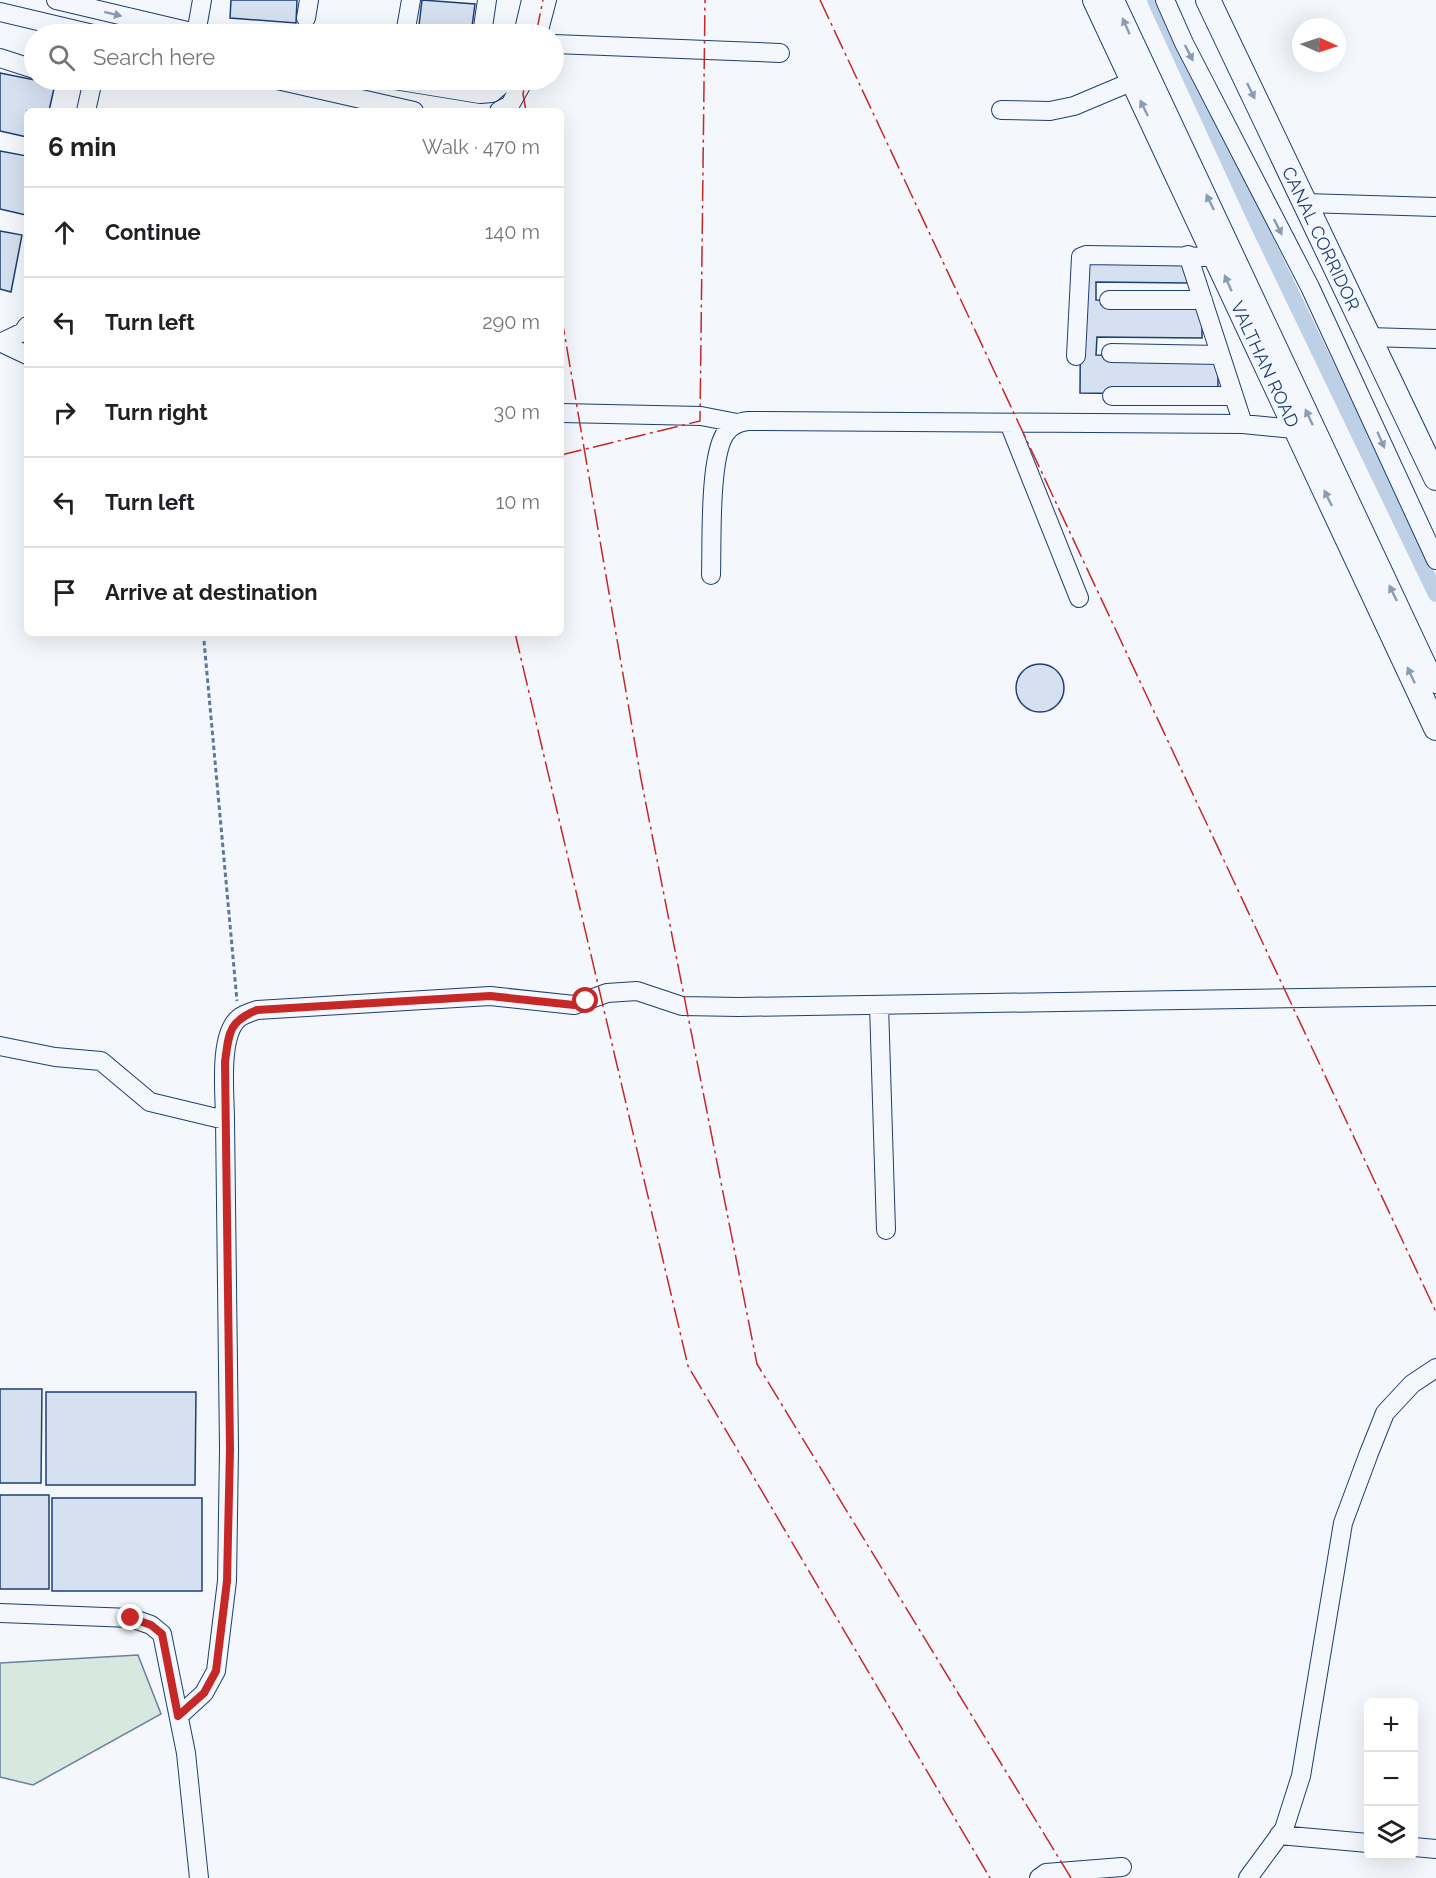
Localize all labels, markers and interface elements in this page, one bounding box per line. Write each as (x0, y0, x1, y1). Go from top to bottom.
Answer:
one-way arrow (104, 9, 122, 19)
one-way arrow (1122, 17, 1131, 34)
north arrow (1292, 18, 1346, 72)
search box (24, 24, 564, 90)
icon: search (45, 41, 78, 74)
text: Search here (93, 44, 215, 70)
one-way arrow (1184, 45, 1194, 62)
one-way arrow (1246, 82, 1256, 99)
one-way arrow (1139, 99, 1148, 116)
text: 6 min (48, 132, 117, 162)
text: Walk · 470 m (422, 135, 540, 159)
street label: CANAL CORRIDOR (1278, 163, 1365, 314)
one-way arrow (1205, 193, 1215, 210)
icon: ahead (48, 216, 81, 249)
one-way arrow (1274, 218, 1283, 235)
text: Continue (105, 219, 201, 245)
text: 140 m (485, 220, 540, 244)
one-way arrow (1224, 275, 1233, 292)
street label: VALTHAN ROAD (1227, 298, 1304, 430)
icon: left (48, 306, 81, 339)
text: Turn left (105, 309, 195, 335)
text: 290 m (482, 310, 540, 334)
icon: right (48, 396, 81, 429)
text: Turn right (105, 399, 208, 425)
text: 30 m (494, 400, 540, 424)
one-way arrow (1305, 409, 1314, 426)
one-way arrow (1377, 431, 1386, 449)
icon: left (48, 486, 81, 519)
text: Turn left (105, 489, 195, 515)
text: 10 m (496, 490, 540, 514)
one-way arrow (1323, 490, 1332, 507)
icon: arrive (48, 576, 81, 609)
text: Arrive at destination (105, 579, 318, 605)
one-way arrow (1389, 585, 1398, 602)
one-way arrow (1407, 666, 1416, 683)
route start (572, 987, 598, 1013)
route end (117, 1604, 143, 1630)
map controls (1364, 1698, 1418, 1860)
button: + (1364, 1698, 1418, 1752)
button: − (1364, 1752, 1418, 1806)
button: layers (1364, 1806, 1418, 1860)

